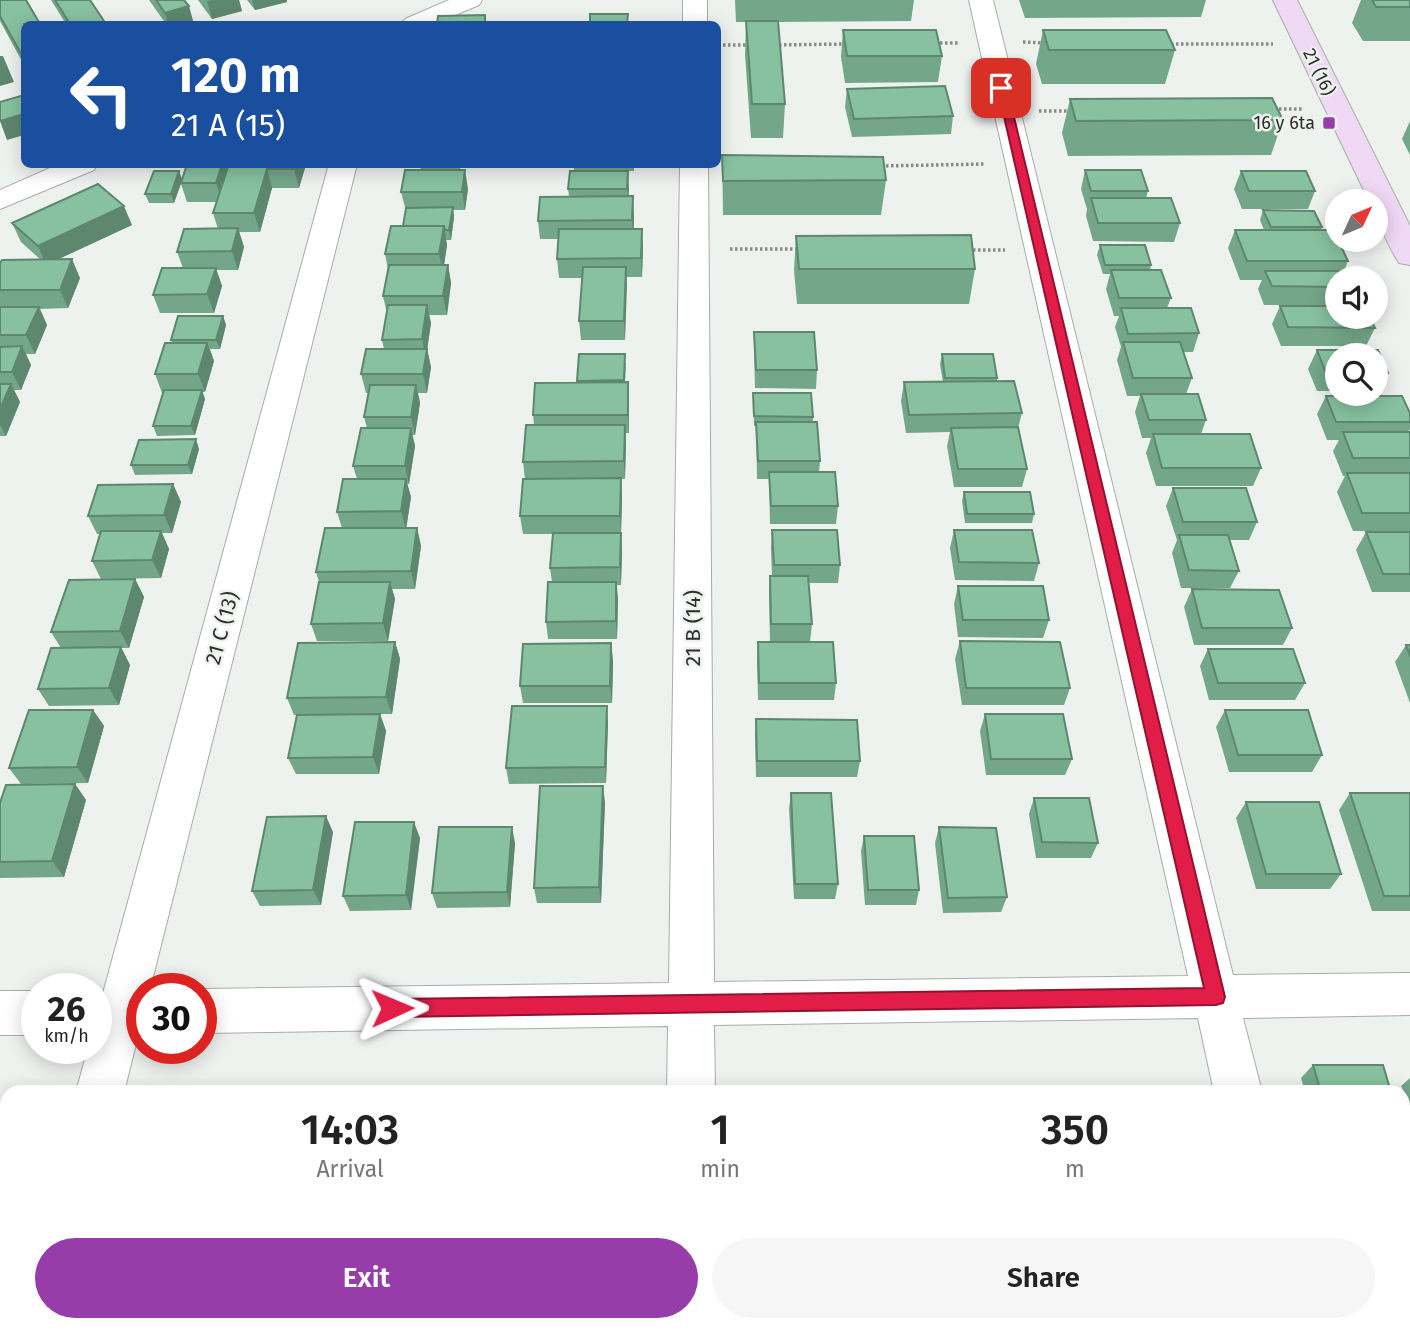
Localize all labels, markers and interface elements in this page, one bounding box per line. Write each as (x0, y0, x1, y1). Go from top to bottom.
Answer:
street label: 21 (16) (1298, 45, 1340, 99)
text: 120 m (171, 46, 301, 105)
icon: left (56, 49, 147, 140)
pin (971, 58, 1031, 118)
icon: arrive (982, 69, 1020, 107)
text: 21 A (15) (171, 106, 285, 144)
place label: 16 y 6ta (1253, 112, 1315, 134)
marker: 16 y 6ta (1321, 115, 1337, 131)
north arrow (1325, 189, 1388, 252)
map controls (1325, 189, 1388, 406)
button: sound (1325, 266, 1388, 329)
button: search (1325, 343, 1388, 406)
street label: 21 C (13) (200, 589, 244, 667)
street label: 21 B (14) (680, 590, 706, 666)
position arrow (355, 971, 429, 1045)
speed limit sign: 30 (126, 973, 217, 1064)
text: 26 (48, 988, 85, 1030)
text: km/h (44, 1025, 89, 1047)
text: 14:03 (301, 1105, 399, 1155)
text: 1 (710, 1105, 730, 1155)
text: 350 (1041, 1105, 1109, 1155)
text: Arrival (316, 1155, 384, 1183)
text: min (700, 1155, 740, 1183)
text: m (1065, 1155, 1085, 1183)
button: Exit (35, 1238, 698, 1318)
button: Share (712, 1238, 1375, 1318)

